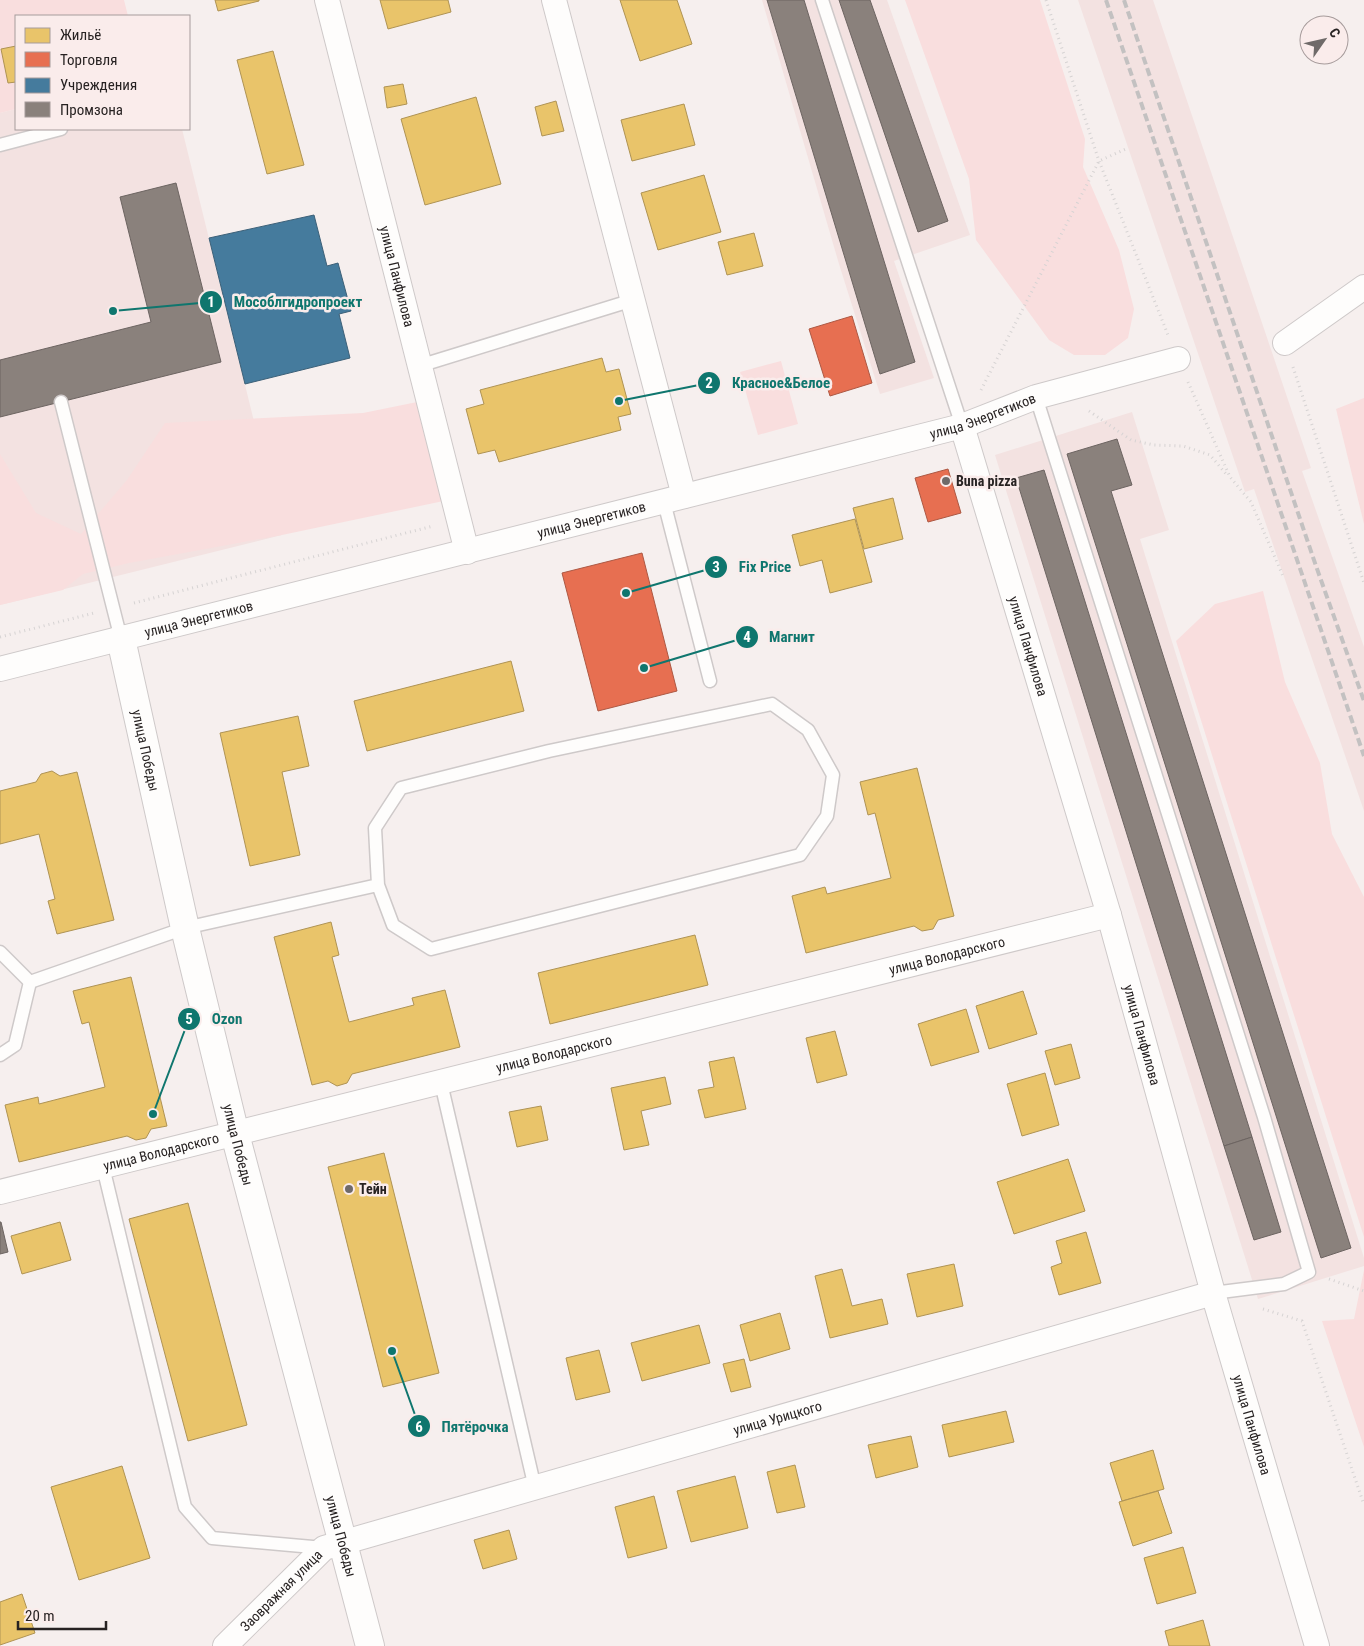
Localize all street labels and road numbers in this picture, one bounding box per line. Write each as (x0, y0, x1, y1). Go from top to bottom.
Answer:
street label: улица Панфилова (377, 224, 418, 328)
street label: улица Энергетиков (928, 390, 1038, 442)
street label: улица Энергетиков (535, 498, 647, 541)
street label: улица Панфилова (1006, 594, 1051, 698)
street label: улица Энергетиков (143, 597, 255, 640)
street label: улица Победы (129, 708, 162, 793)
street label: улица Володарского (887, 933, 1006, 978)
street label: улица Панфилова (1121, 983, 1163, 1087)
street label: улица Володарского (494, 1031, 614, 1076)
street label: улица Победы (220, 1102, 256, 1187)
street label: улица Володарского (102, 1130, 221, 1174)
street label: улица Панфилова (1229, 1373, 1274, 1477)
street label: улица Урицкого (731, 1398, 823, 1438)
street label: улица Победы (323, 1494, 359, 1579)
street label: Заовражная улица (237, 1546, 325, 1634)

